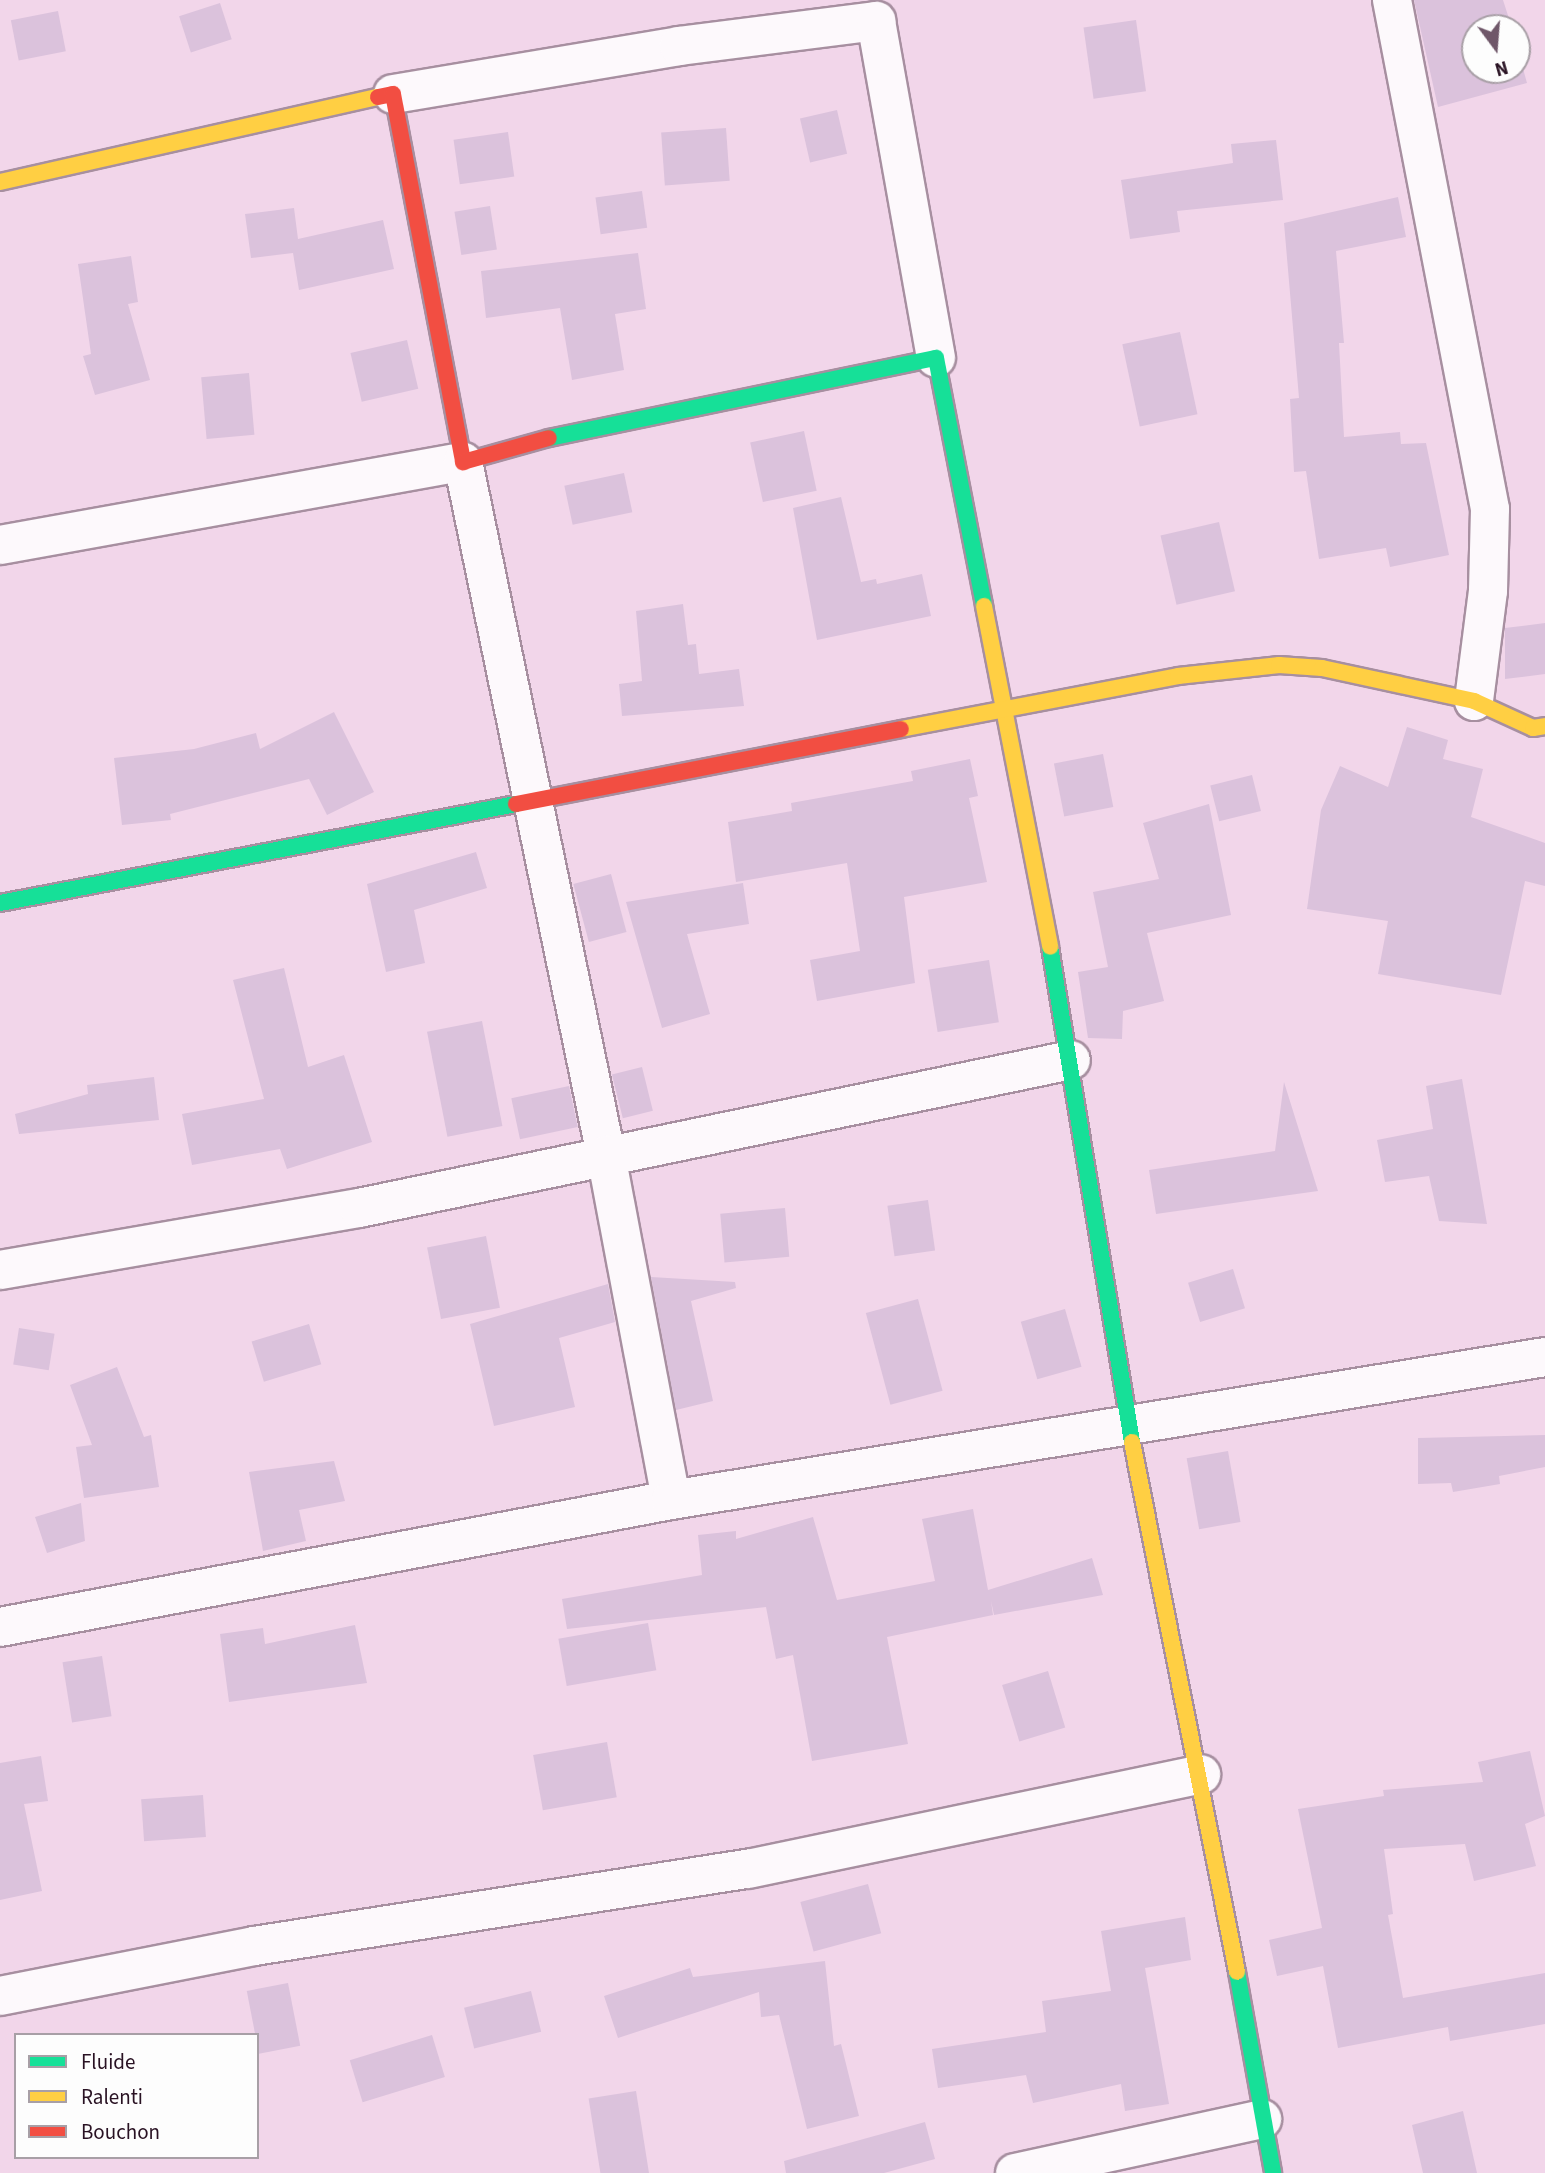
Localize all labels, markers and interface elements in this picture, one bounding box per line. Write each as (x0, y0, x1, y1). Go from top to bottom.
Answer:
north arrow (1461, 14, 1531, 84)
text: N (1492, 53, 1511, 82)
legend (14, 2033, 259, 2159)
text: Fluide (81, 2047, 135, 2077)
text: Ralenti (81, 2082, 143, 2112)
text: Bouchon (81, 2117, 160, 2147)

